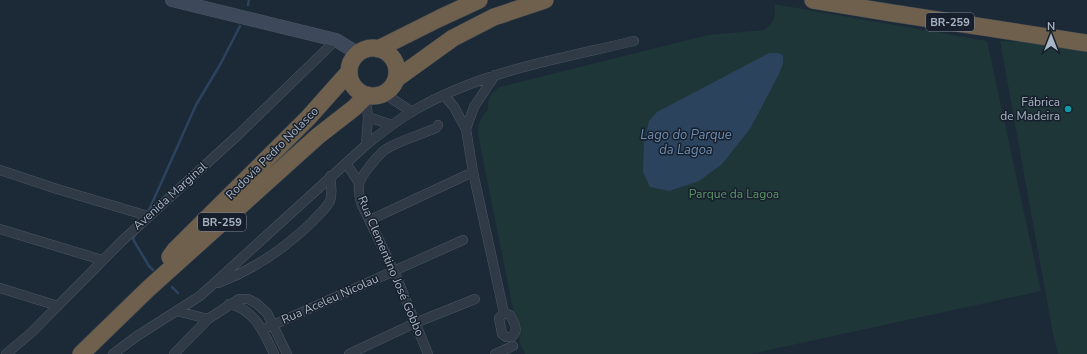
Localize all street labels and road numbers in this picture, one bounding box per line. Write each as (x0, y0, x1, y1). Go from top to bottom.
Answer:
road number: BR-259 (926, 13, 974, 31)
street label: Rodovia Pedro Nolasco (222, 103, 322, 203)
street label: Avenida Marginal (130, 158, 211, 234)
street label: Rua Clementino José Gobbo (354, 193, 428, 339)
road number: BR-259 (198, 213, 246, 231)
street label: Rua Aceleu Nicolau (279, 270, 381, 328)

